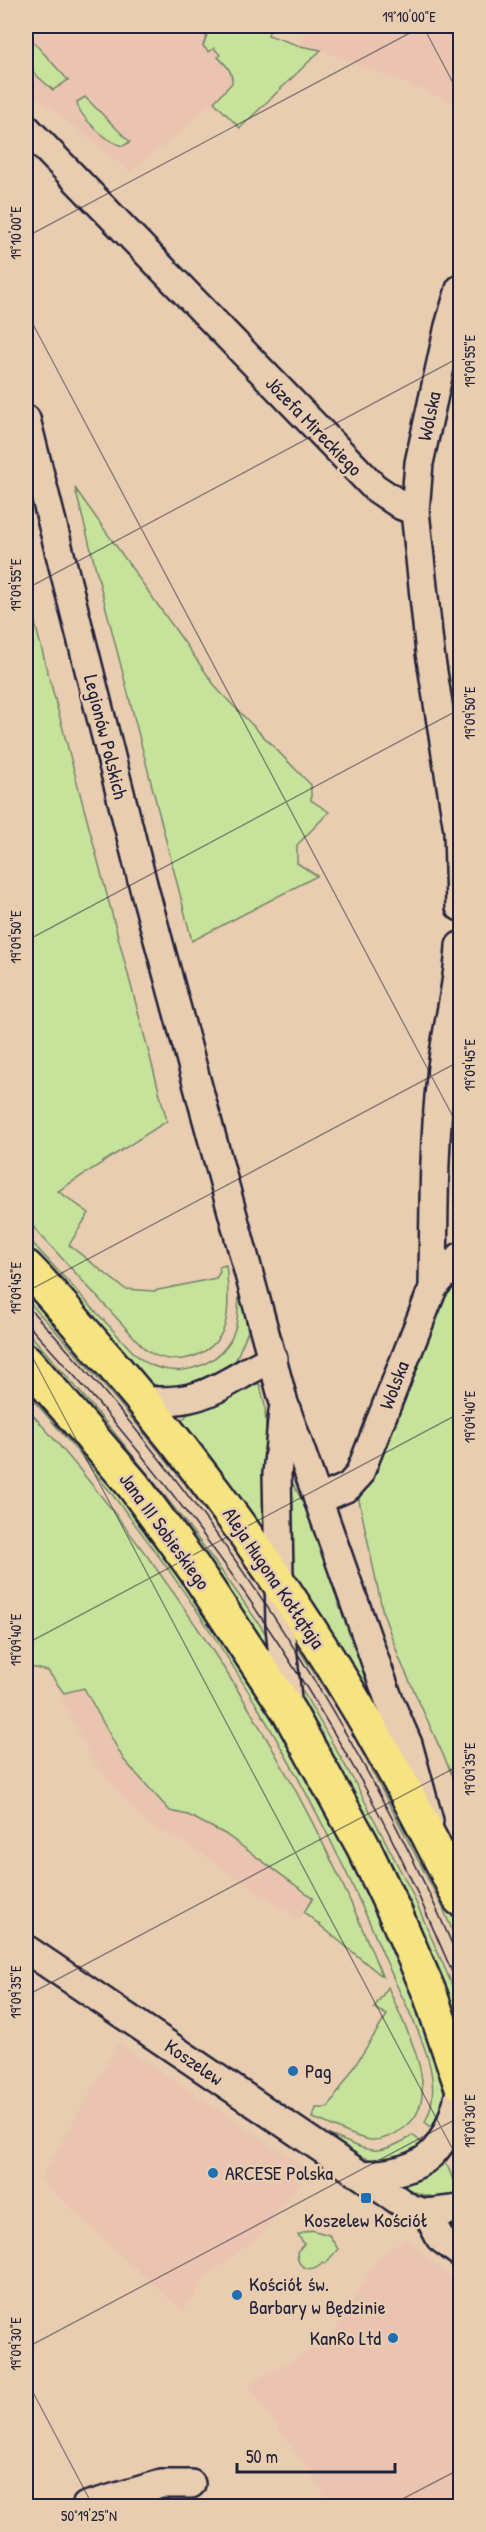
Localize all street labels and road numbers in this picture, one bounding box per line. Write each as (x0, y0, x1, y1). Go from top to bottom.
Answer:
street label: Józefa Mireckiego (260, 370, 369, 481)
street label: Wolska (410, 389, 447, 443)
street label: Legionów Polskich (78, 672, 135, 802)
street label: Wolska (372, 1357, 415, 1413)
street label: Jana III Sobieskiego (114, 1467, 217, 1595)
street label: Aleja Hugona Kołłątaja (217, 1502, 332, 1654)
street label: Koszelew (160, 2032, 229, 2091)

